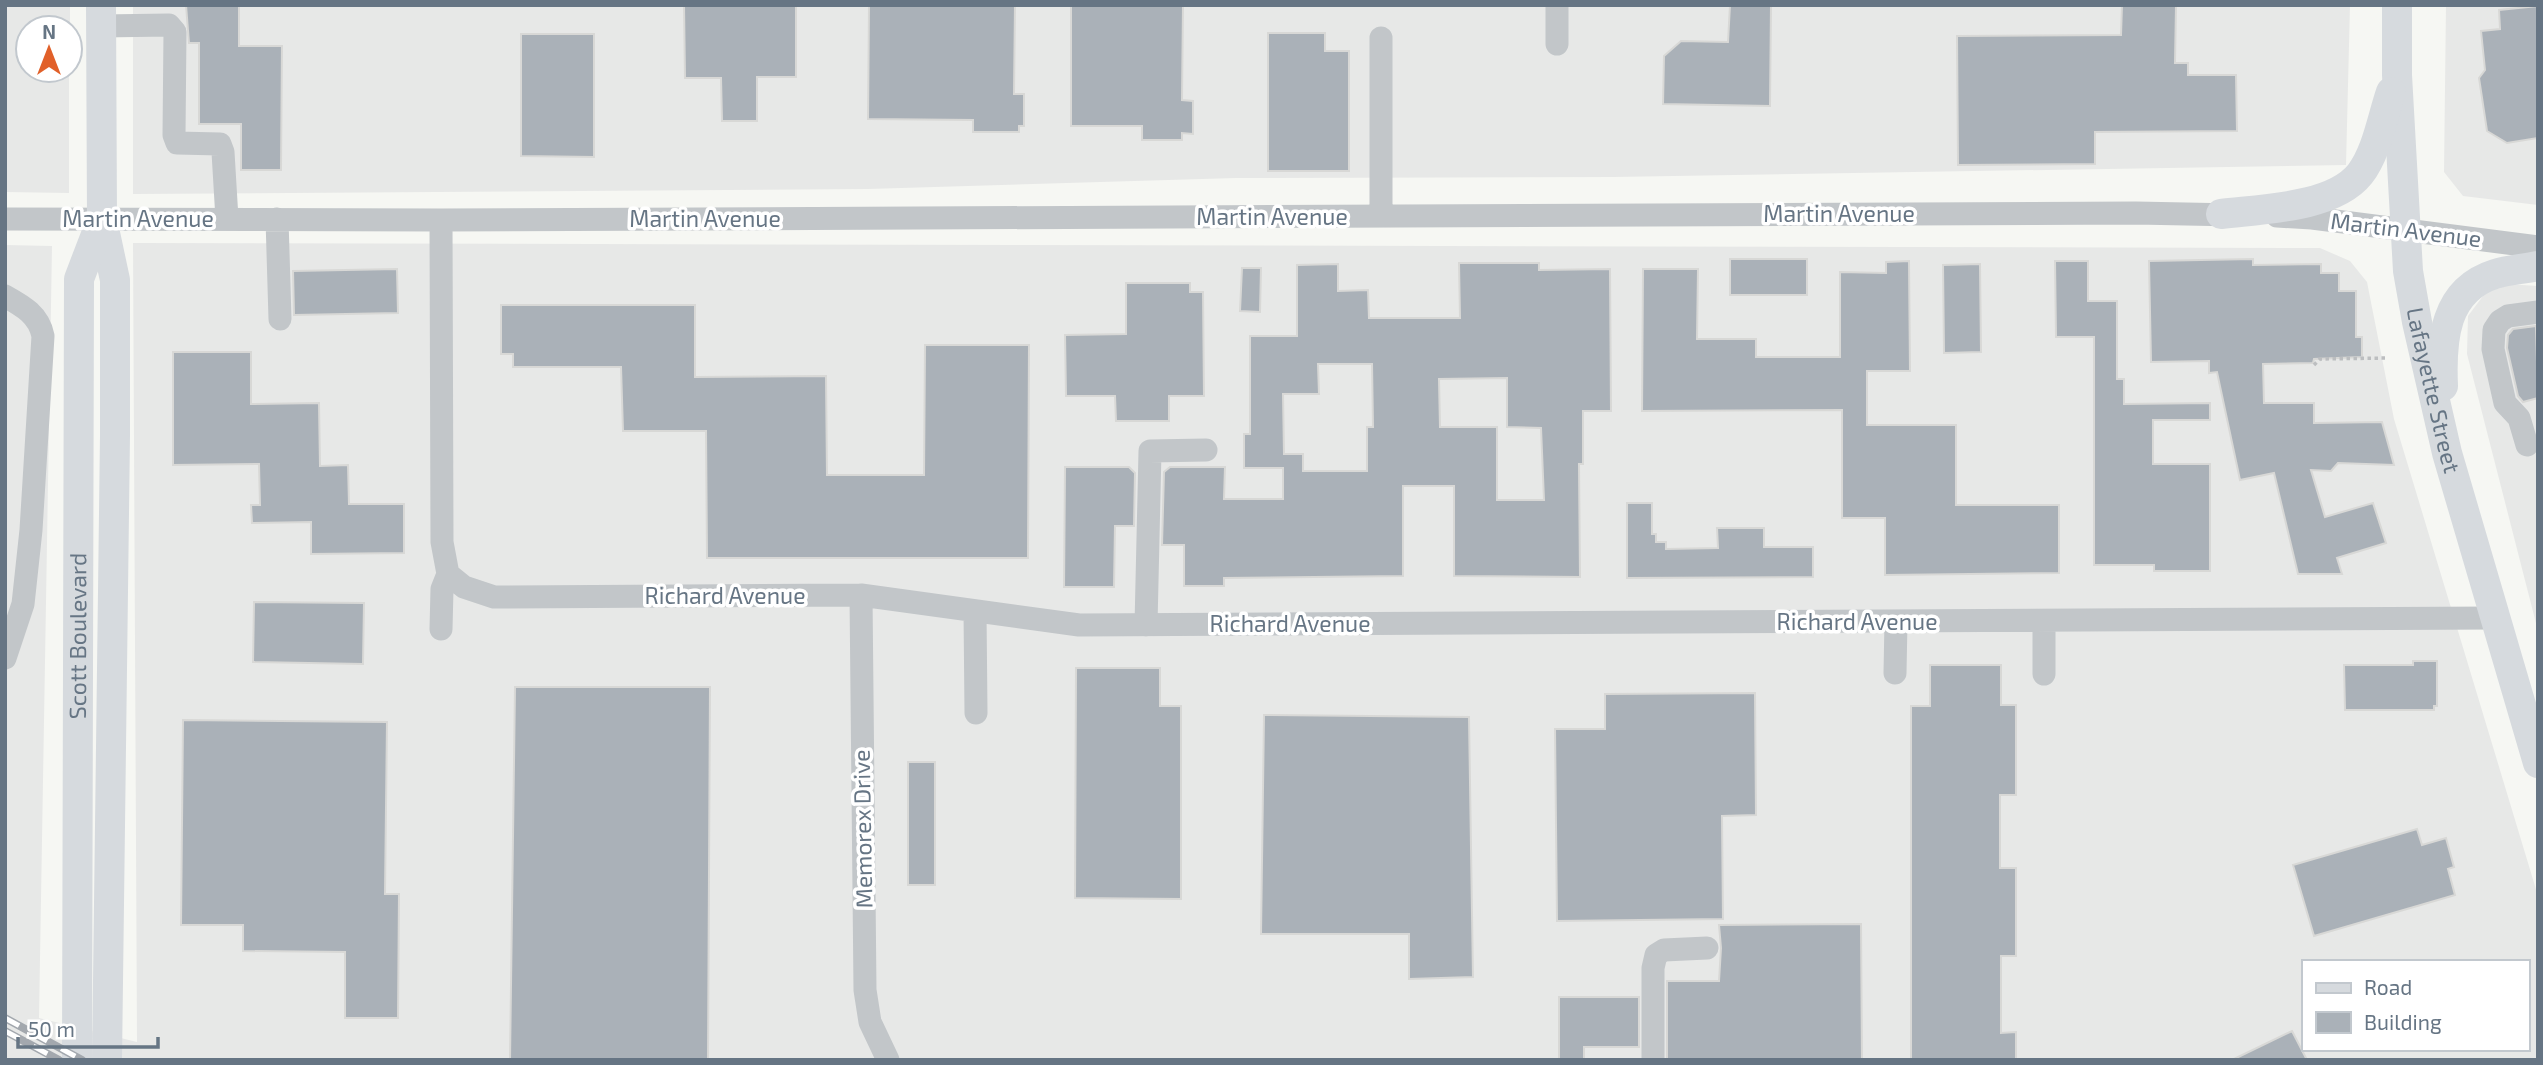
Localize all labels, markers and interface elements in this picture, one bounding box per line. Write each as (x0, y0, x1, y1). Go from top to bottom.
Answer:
north arrow (14, 14, 84, 84)
text: N (42, 20, 56, 43)
street label: Martin Avenue (1763, 199, 1915, 227)
street label: Martin Avenue (1196, 202, 1348, 230)
street label: Martin Avenue (62, 204, 214, 232)
street label: Martin Avenue (629, 204, 781, 232)
street label: Martin Avenue (2329, 206, 2483, 252)
street label: Lafayette Street (2402, 305, 2467, 476)
street label: Scott Boulevard (63, 553, 91, 719)
street label: Richard Avenue (645, 581, 805, 609)
street label: Richard Avenue (1777, 607, 1937, 635)
street label: Richard Avenue (1210, 609, 1370, 637)
street label: Memorex Drive (847, 749, 877, 909)
legend (2302, 960, 2529, 1051)
text: Road (2364, 974, 2412, 999)
scale bar (18, 1006, 158, 1050)
text: Building (2364, 1009, 2442, 1034)
text: 50 m (28, 1016, 75, 1041)

